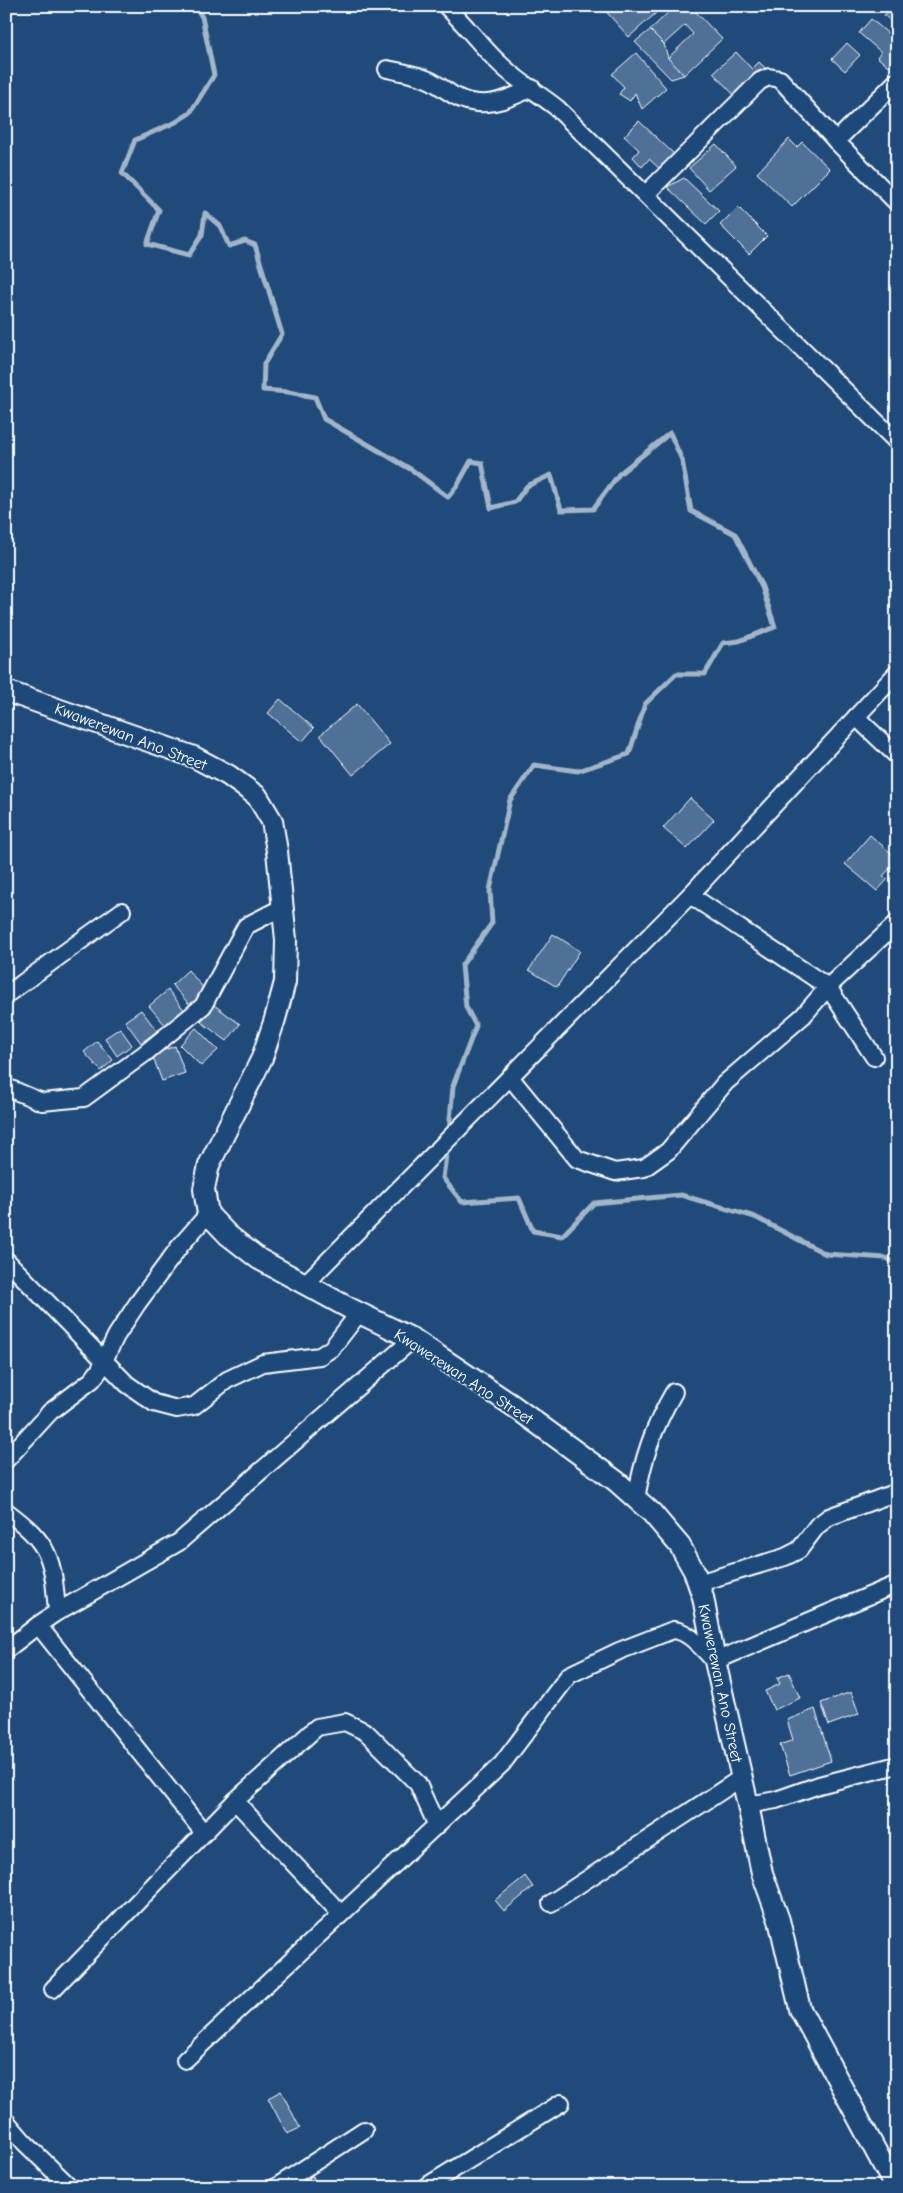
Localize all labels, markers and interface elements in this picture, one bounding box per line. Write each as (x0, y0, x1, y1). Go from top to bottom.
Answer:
street label: Kwawerewan Ano Street (52, 700, 210, 774)
street label: Kwawerewan Ano Street (391, 1325, 536, 1429)
street label: Kwawerewan Ano Street (694, 1602, 746, 1765)

